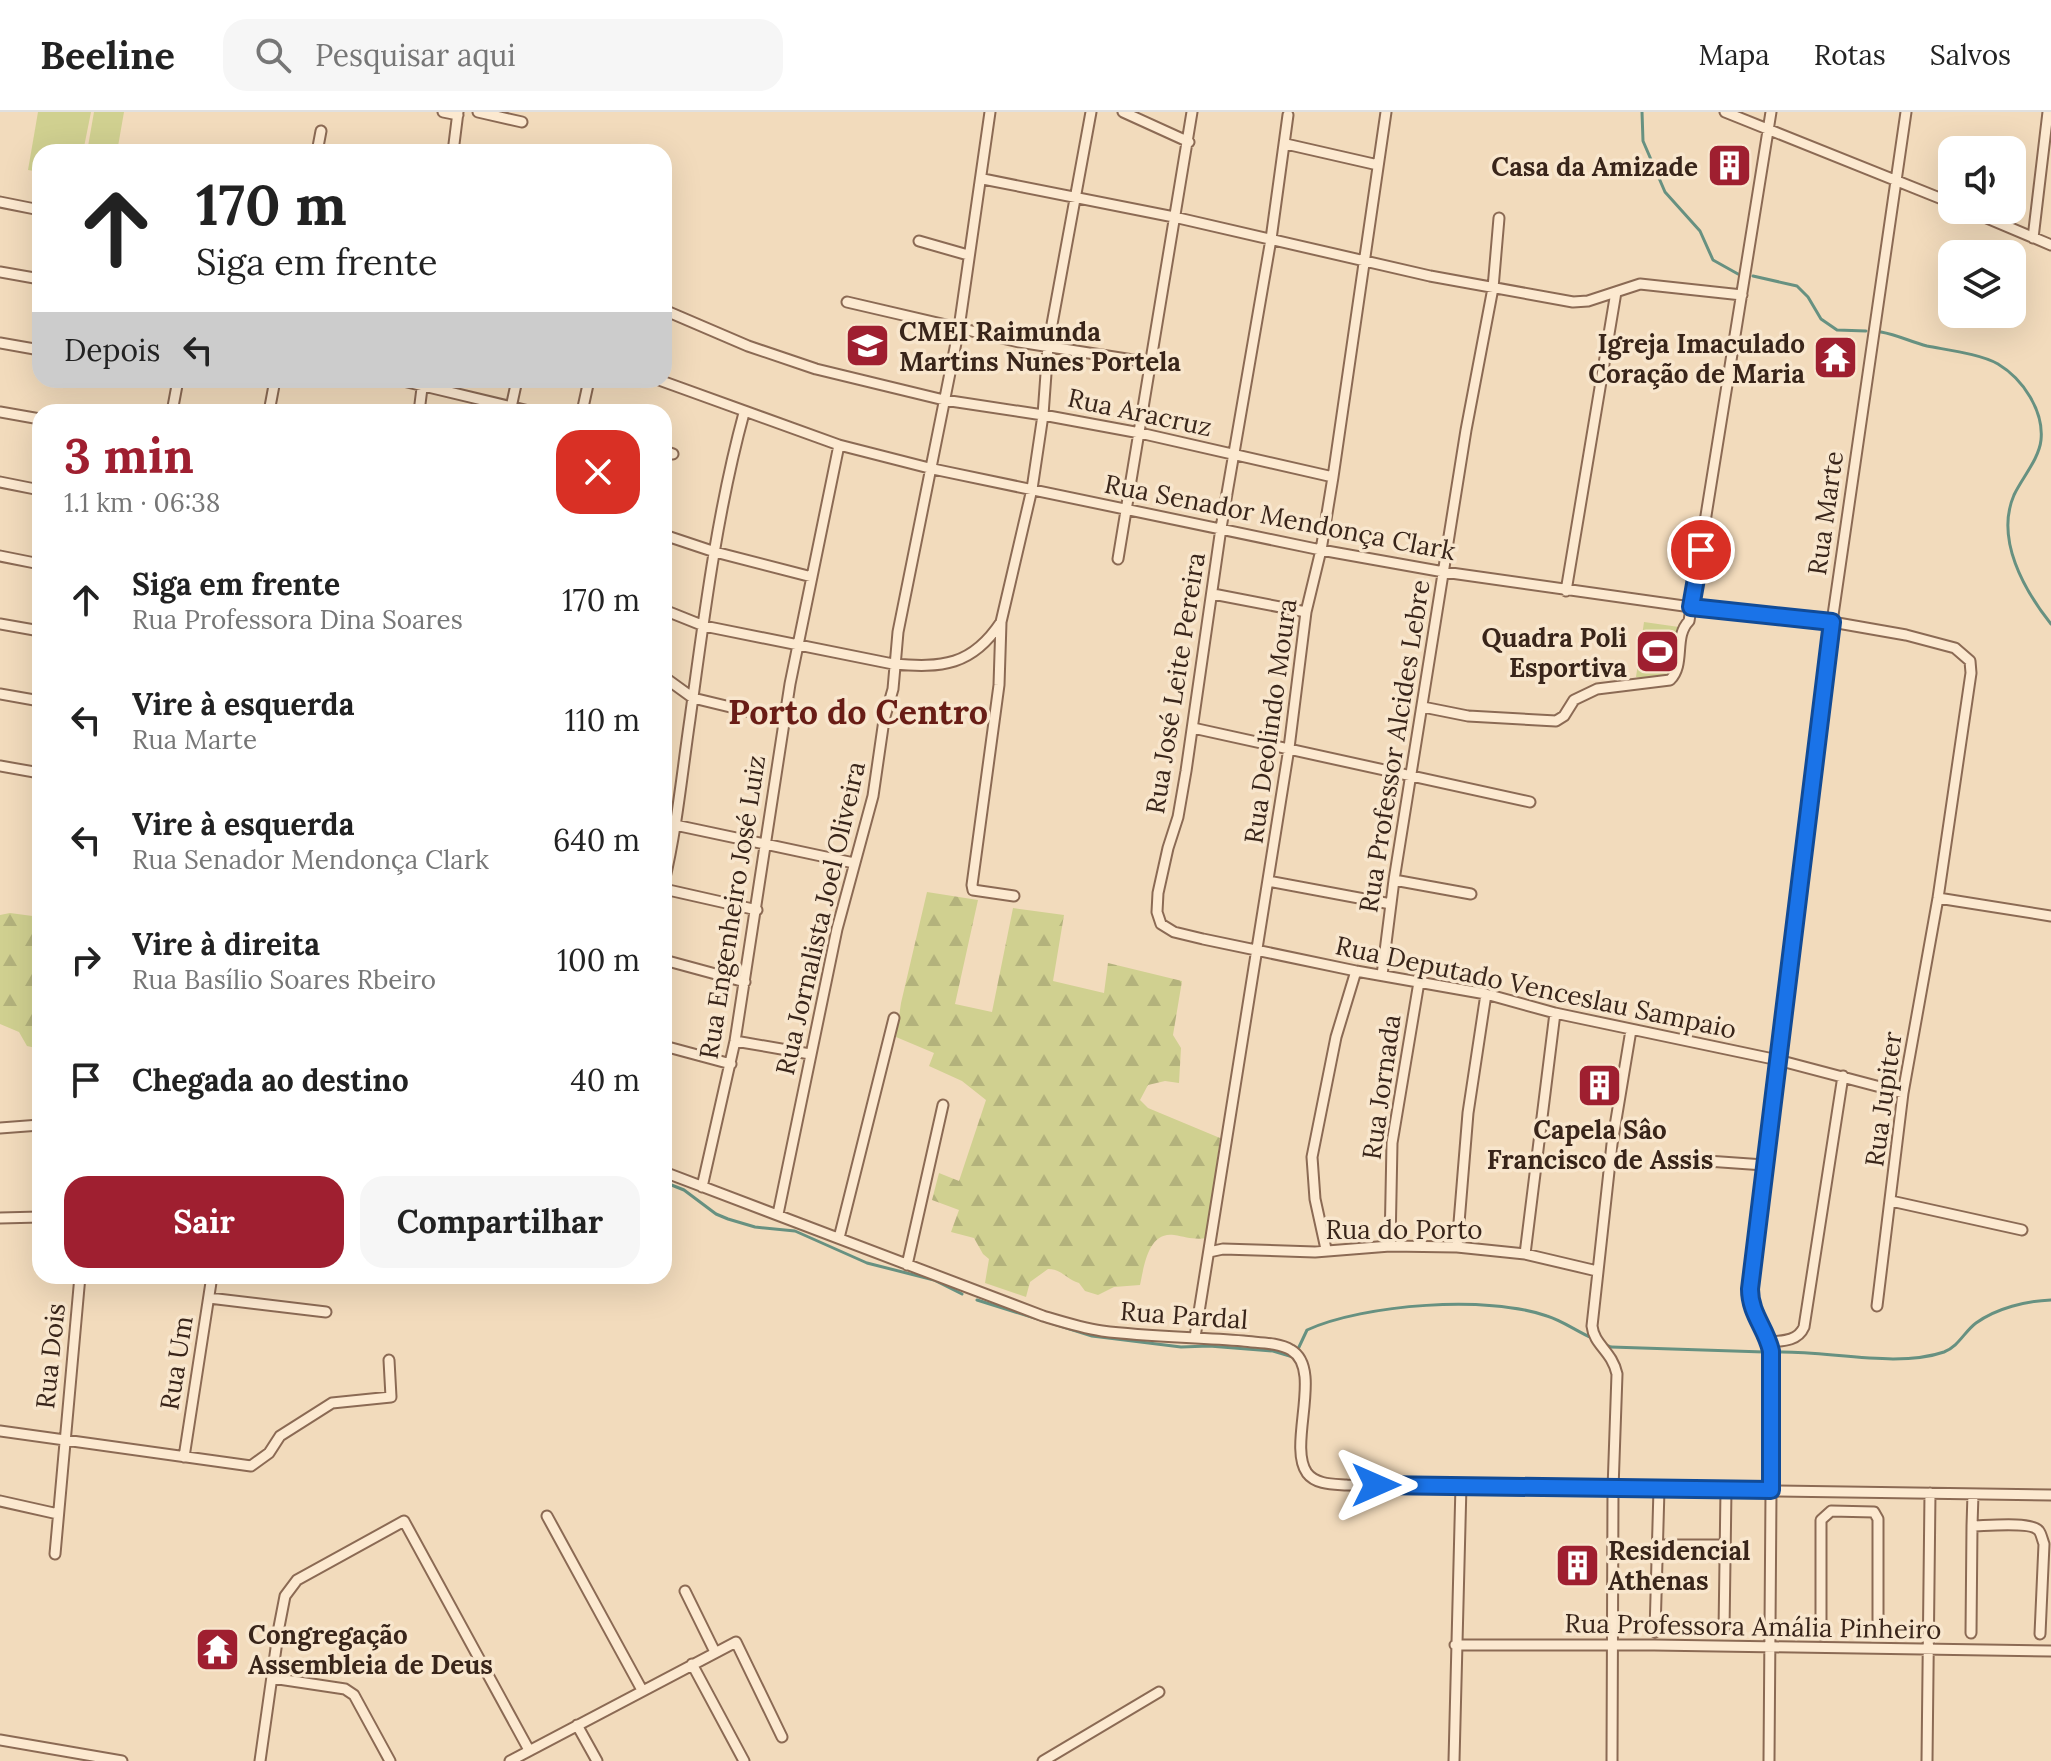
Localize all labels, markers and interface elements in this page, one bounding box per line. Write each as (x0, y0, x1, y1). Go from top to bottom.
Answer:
search box (223, 19, 783, 91)
text: Beeline (40, 31, 175, 79)
icon: search (251, 33, 295, 77)
text: Pesquisar aqui (315, 36, 516, 74)
text: Mapa (1698, 37, 1770, 73)
text: Rotas (1814, 37, 1886, 73)
text: Salvos (1930, 37, 2011, 73)
map controls (1938, 136, 2026, 328)
button: sound (1938, 136, 2026, 224)
building icon: Casa da Amizade (1705, 142, 1753, 190)
place label: Casa da Amizade (1491, 150, 1698, 183)
text: 170 m (196, 169, 347, 240)
icon: ahead (64, 176, 168, 280)
text: Siga em frente (196, 239, 437, 285)
button: layers (1938, 240, 2026, 328)
place label: CMEI Raimunda Martins Nunes Portela (899, 315, 1181, 378)
school or university icon: CMEI Raimunda Martins Nunes Portela (844, 322, 892, 370)
place label: Igreja Imaculado Coração de Maria (1588, 327, 1805, 390)
icon: left (176, 328, 220, 372)
text: Depois (64, 331, 160, 369)
temple icon: Igreja Imaculado Coração de Maria (1812, 334, 1860, 382)
street label: Rua Aracruz (1065, 381, 1215, 443)
text: 3 min (64, 425, 194, 486)
button: close (556, 430, 640, 514)
street label: Rua Marte (1800, 449, 1850, 577)
street label: Rua Senador Mendonça Clark (1102, 467, 1458, 567)
text: 1.1 km · 06:38 (64, 486, 220, 519)
pin (1667, 516, 1735, 584)
icon: arrive (1679, 528, 1723, 572)
street label: Rua José Leite Pereira (1138, 550, 1212, 816)
text: Siga em frente (132, 565, 340, 603)
street label: Rua Professor Alcides Lebre (1351, 577, 1437, 915)
icon: ahead (64, 578, 108, 622)
text: 170 m (562, 581, 640, 619)
street label: Rua Deolindo Moura (1236, 596, 1304, 846)
text: Rua Professora Dina Soares (132, 603, 463, 636)
place label: Quadra Poli Esportiva (1482, 621, 1627, 684)
sports icon: Quadra Poli Esportiva (1634, 628, 1682, 676)
text: Vire à esquerda (132, 685, 354, 723)
district label: Porto do Centro (728, 690, 988, 733)
icon: left (64, 698, 108, 742)
text: 110 m (565, 701, 640, 739)
text: Rua Marte (132, 723, 257, 756)
street label: Rua Engenheiro José Luiz (692, 753, 772, 1061)
street label: Rua Jornalista Joel Oliveira (768, 758, 872, 1078)
text: Vire à esquerda (132, 805, 354, 843)
icon: left (64, 818, 108, 862)
text: 640 m (553, 821, 640, 859)
text: Rua Senador Mendonça Clark (132, 843, 489, 876)
text: Vire à direita (132, 925, 320, 963)
street label: Rua Deputado Venceslau Sampaio (1333, 928, 1739, 1046)
icon: right (64, 938, 108, 982)
text: 100 m (557, 941, 640, 979)
text: Rua Basílio Soares Rbeiro (132, 963, 436, 996)
street label: Rua Jornada (1354, 1012, 1408, 1162)
street label: Rua Jupiter (1857, 1029, 1909, 1169)
icon: arrive (64, 1058, 108, 1102)
text: Chegada ao destino (132, 1061, 409, 1099)
text: 40 m (570, 1061, 640, 1099)
building icon: Capela Sâo Francisco de Assis (1576, 1062, 1624, 1110)
place label: Capela Sâo Francisco de Assis (1487, 1113, 1713, 1176)
button: Sair (64, 1176, 344, 1268)
button: Compartilhar (360, 1176, 640, 1268)
street label: Rua do Porto (1325, 1213, 1483, 1246)
street label: Rua Pardal (1119, 1294, 1249, 1336)
street label: Rua Dois (28, 1302, 72, 1410)
street label: Rua Um (152, 1314, 200, 1412)
position arrow (1334, 1443, 1418, 1527)
place label: Residencial Athenas (1608, 1534, 1750, 1597)
building icon: Residencial Athenas (1553, 1541, 1601, 1589)
street label: Rua Professora Amália Pinheiro (1564, 1606, 1942, 1646)
place label: Congregação Assembleia de Deus (248, 1618, 493, 1681)
temple icon: Congregação Assembleia de Deus (193, 1625, 241, 1673)

